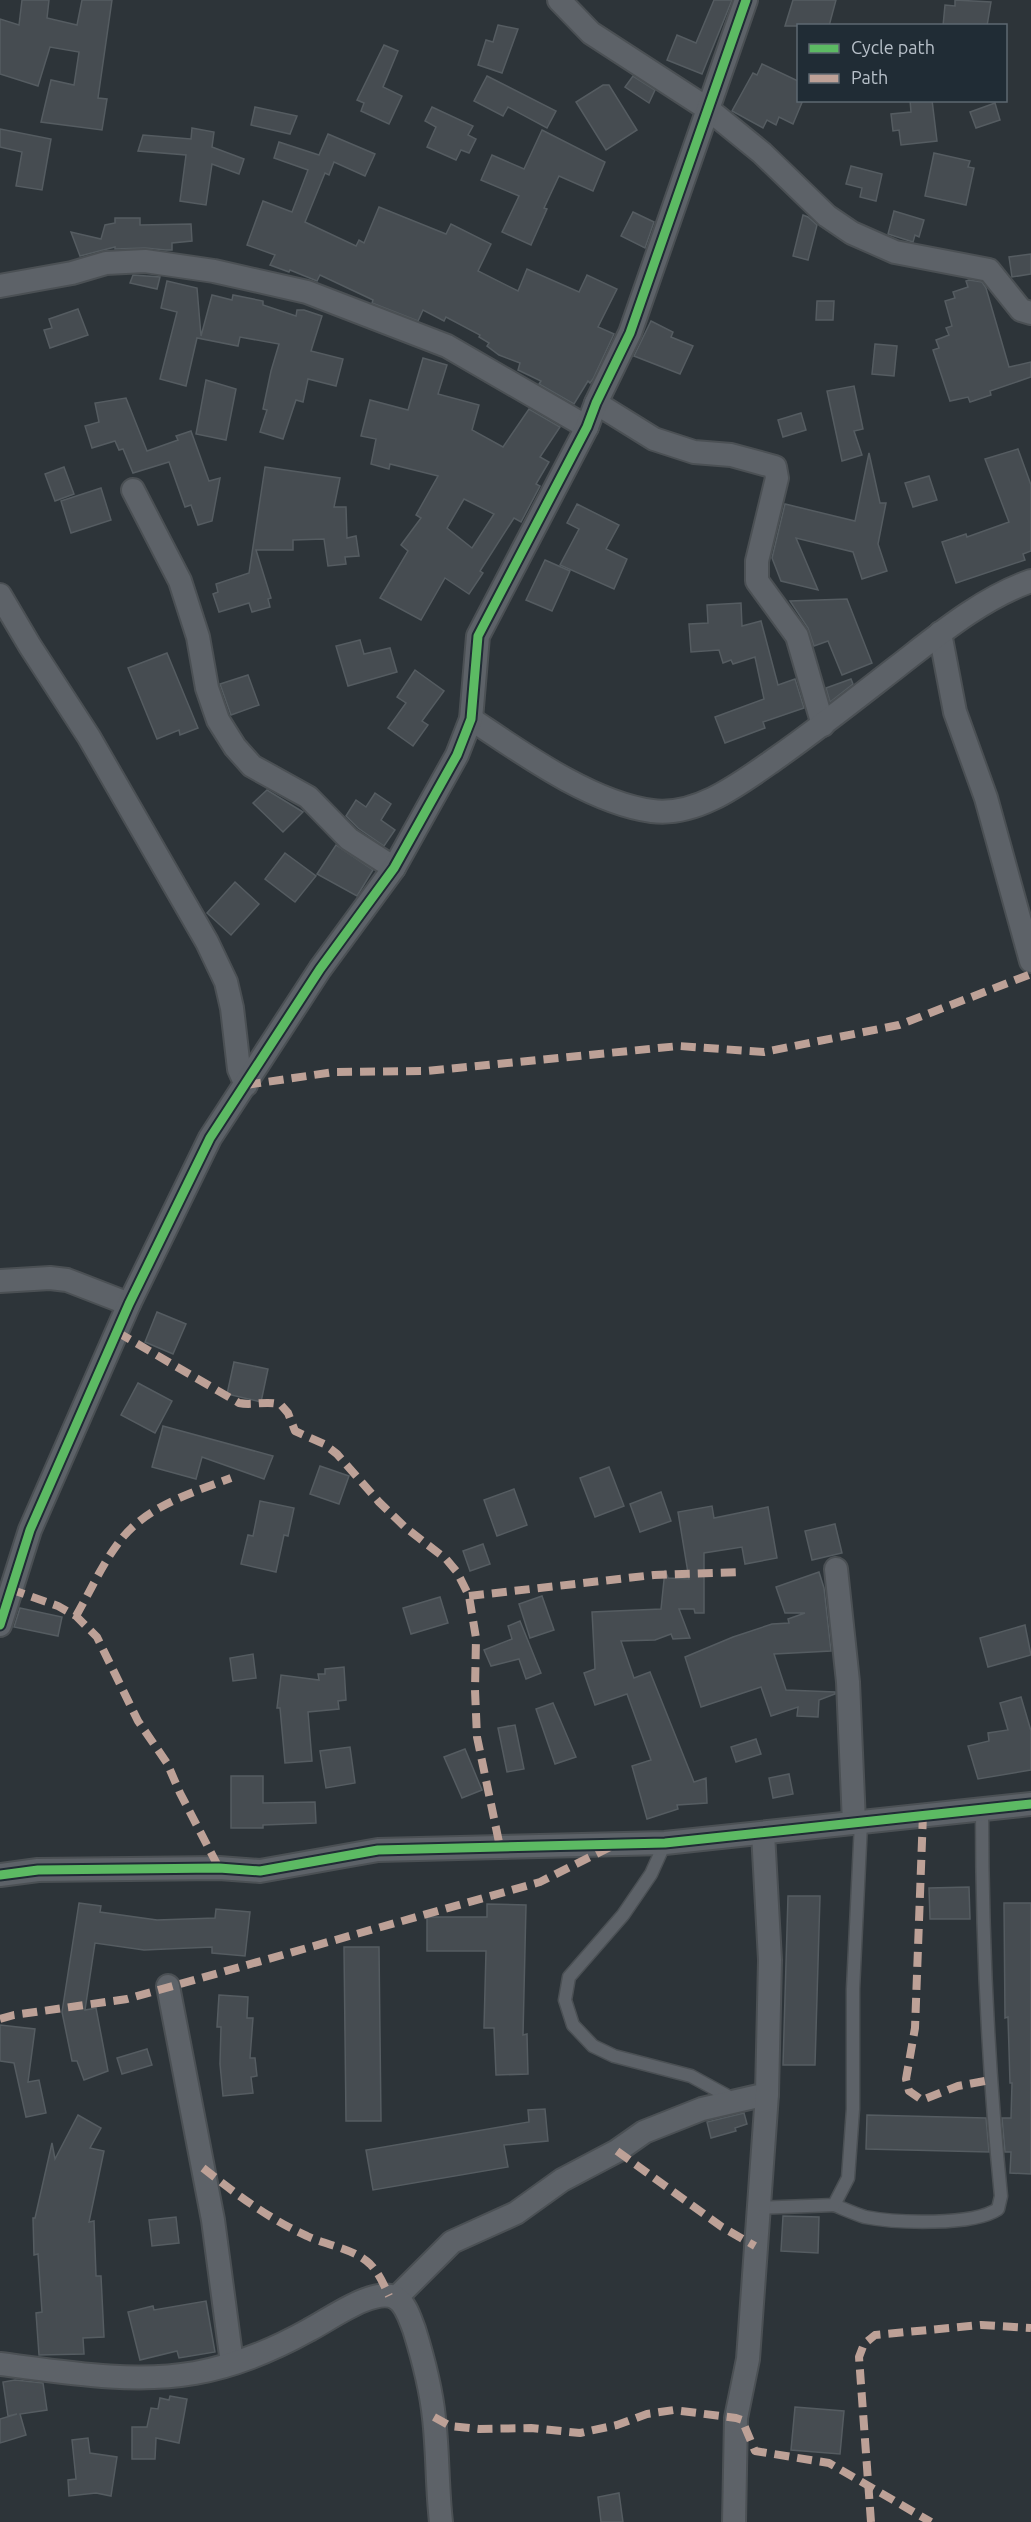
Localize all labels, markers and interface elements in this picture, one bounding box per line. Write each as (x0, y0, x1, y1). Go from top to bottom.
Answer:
legend (797, 24, 1007, 102)
text: Cycle path (851, 37, 935, 57)
text: Path (851, 67, 888, 87)

